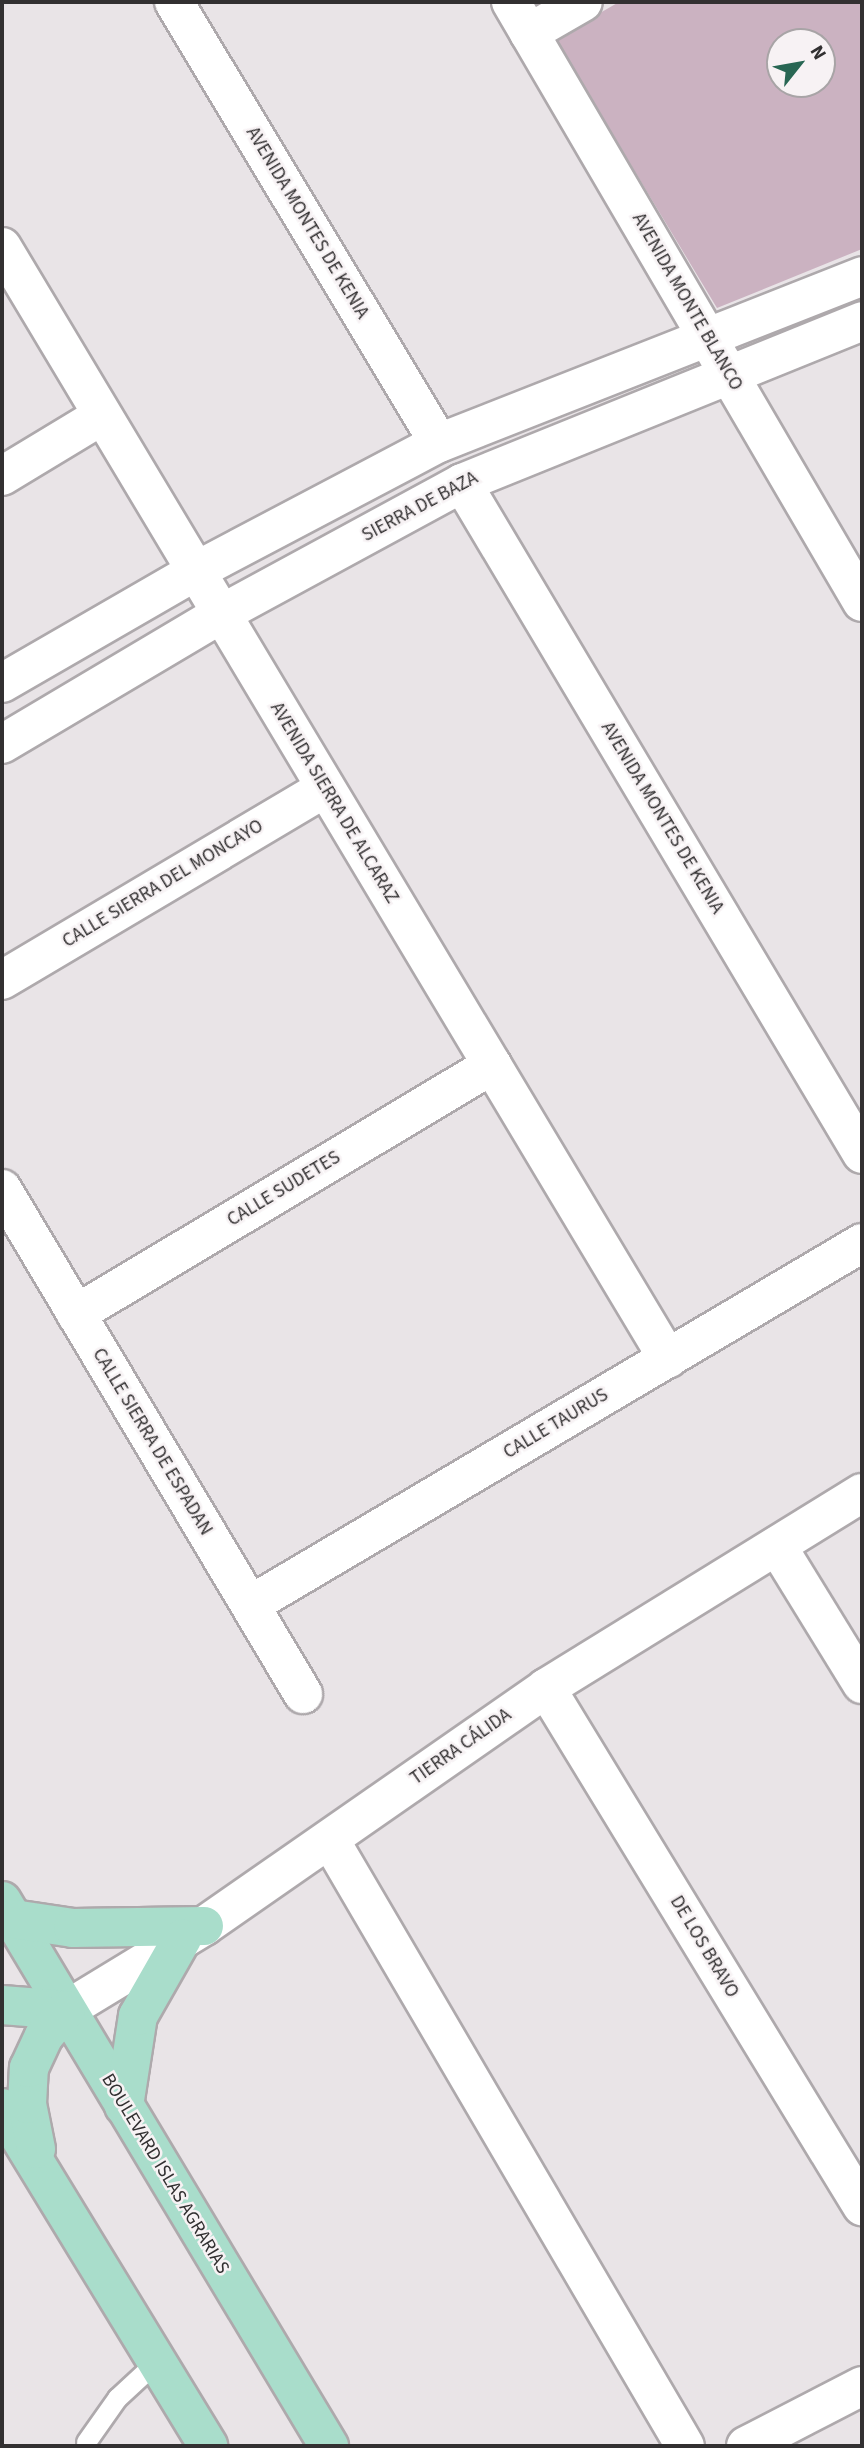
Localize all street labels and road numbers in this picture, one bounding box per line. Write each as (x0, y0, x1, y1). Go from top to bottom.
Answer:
street label: AVENIDA MONTES DE KENIA (241, 123, 373, 323)
street label: AVENIDA MONTE BLANCO (627, 209, 747, 395)
street label: SIERRA DE BAZA (358, 467, 482, 547)
street label: AVENIDA SIERRA DE ALCARAZ (265, 698, 403, 908)
street label: AVENIDA MONTES DE KENIA (596, 718, 728, 918)
street label: CALLE SIERRA DEL MONCAYO (59, 815, 267, 953)
street label: CALLE SUDETES (223, 1146, 345, 1232)
street label: CALLE SIERRA DE ESPADAN (87, 1344, 217, 1540)
street label: CALLE TAURUS (499, 1384, 613, 1464)
street label: TIERRA CÁLIDA (406, 1704, 516, 1790)
street label: DE LOS BRAVO (665, 1892, 743, 2002)
street label: BOULEVARD ISLAS AGRARIAS (96, 2070, 234, 2278)

